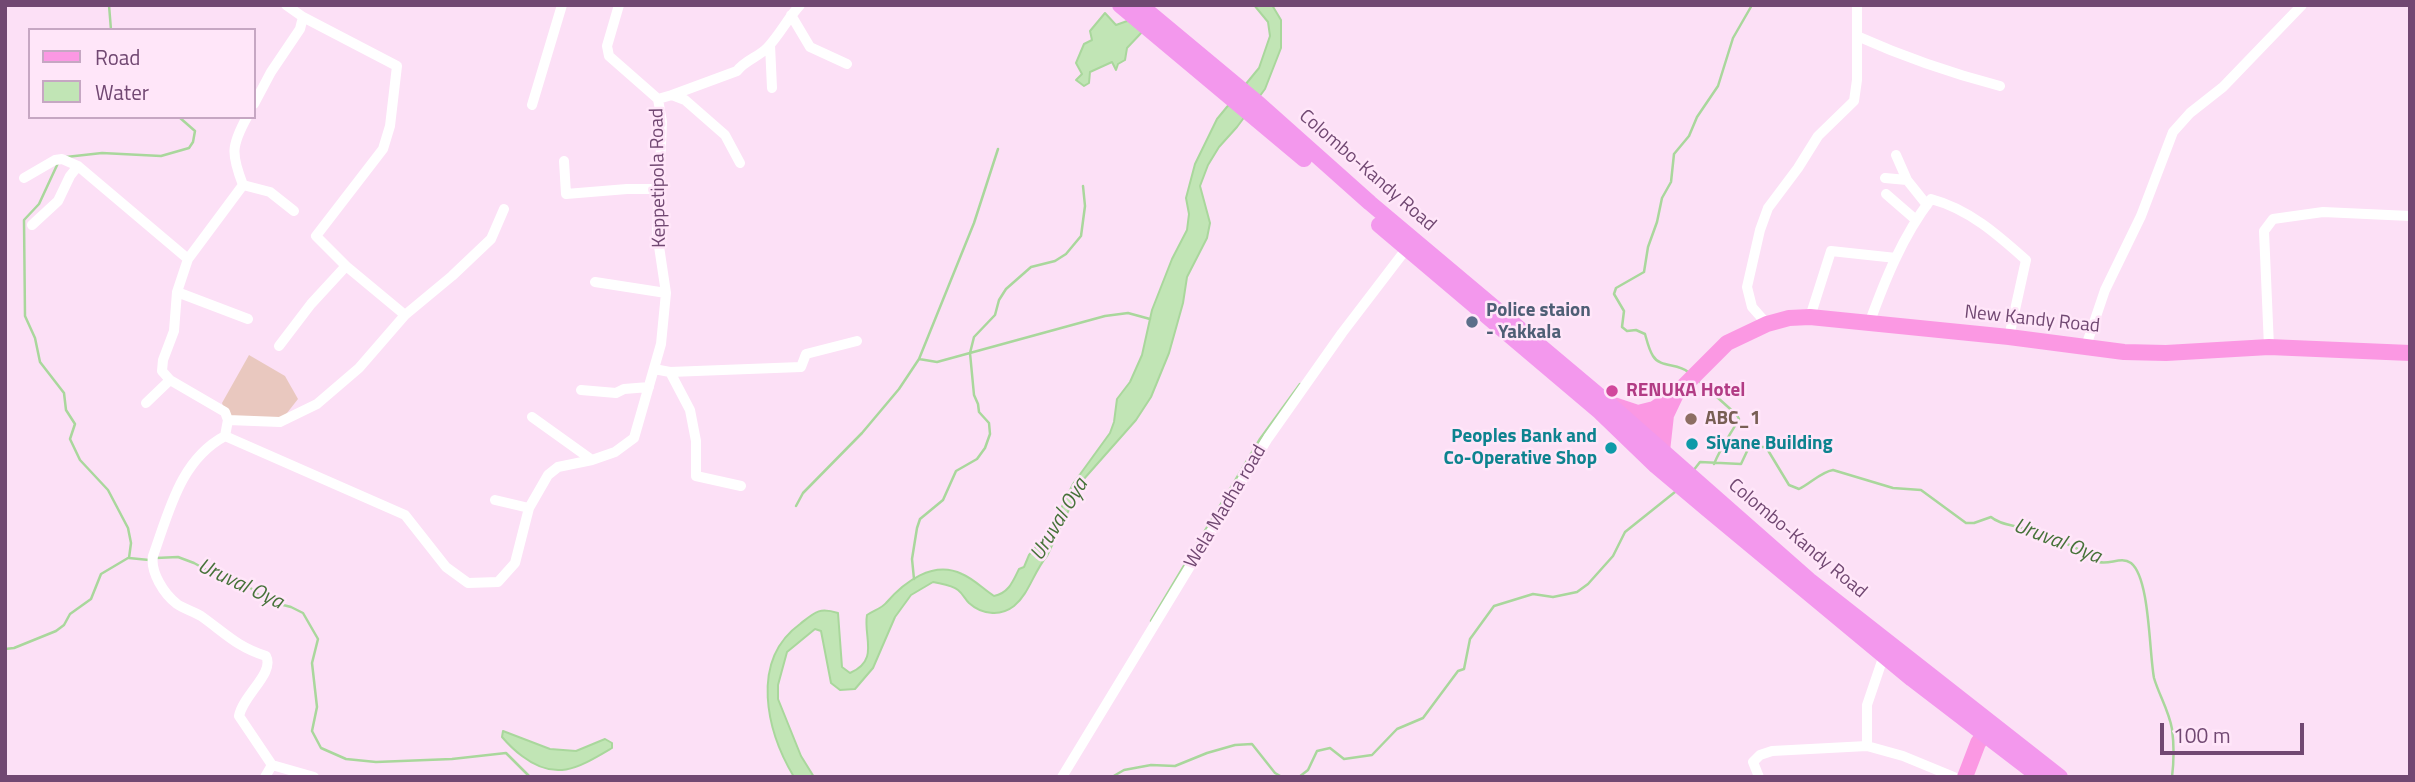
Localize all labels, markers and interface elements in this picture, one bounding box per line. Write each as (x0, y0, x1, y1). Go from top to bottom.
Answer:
legend (28, 28, 256, 119)
text: Road (95, 41, 140, 73)
text: Water (95, 76, 149, 108)
street label: Colombo-Kandy Road (1294, 105, 1440, 237)
street label: Keppetipola Road (646, 108, 672, 248)
place label: Police staion - Yakkala (1486, 300, 1591, 344)
street label: New Kandy Road (1963, 302, 2101, 338)
marker: Police staion - Yakkala (1464, 314, 1480, 330)
place label: RENUKA Hotel (1626, 380, 1745, 402)
marker: RENUKA Hotel (1604, 383, 1620, 399)
place label: ABC_1 (1705, 408, 1761, 430)
marker: ABC_1 (1683, 411, 1699, 427)
place label: Peoples Bank and Co-Operative Shop (1443, 426, 1597, 470)
place label: Siyane Building (1706, 433, 1833, 455)
marker: Siyane Building (1684, 436, 1700, 452)
marker: Peoples Bank and Co-Operative Shop (1603, 440, 1619, 456)
street label: Wela Madha road (1180, 441, 1272, 573)
water label: Uruval Oya (1026, 474, 1094, 566)
street label: Colombo-Kandy Road (1723, 474, 1871, 604)
water label: Uruval Oya (2010, 514, 2104, 570)
water label: Uruval Oya (193, 554, 287, 616)
scale bar (2163, 708, 2306, 752)
text: 100 m (2173, 719, 2230, 751)

